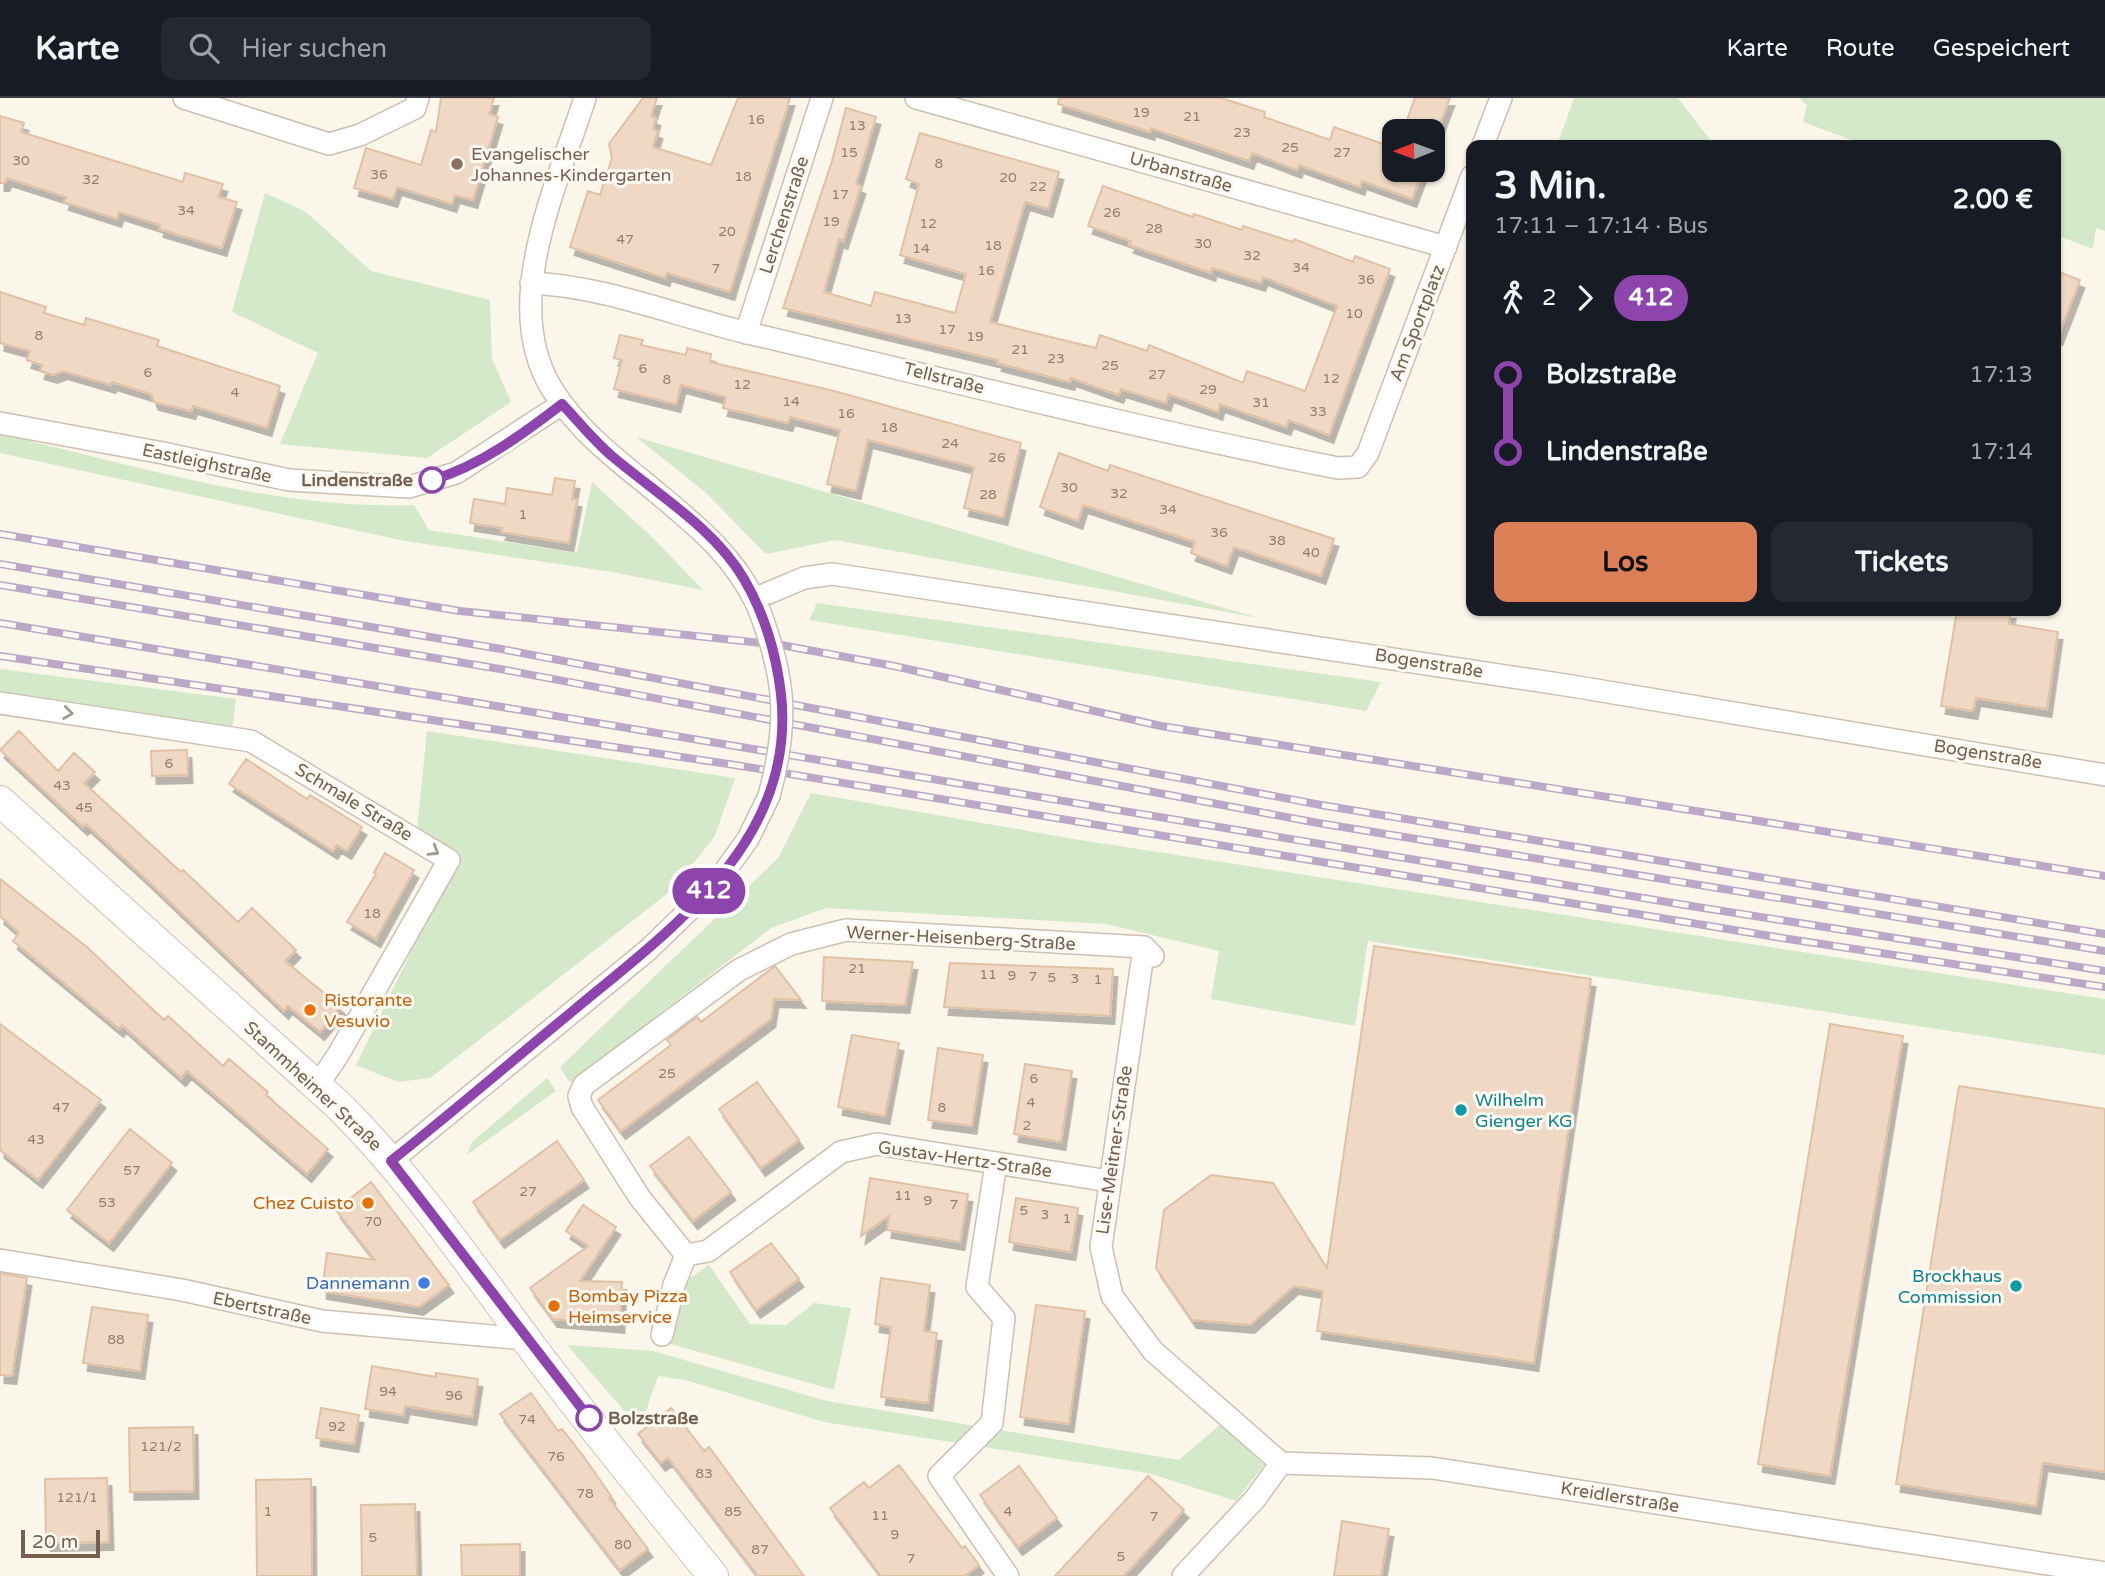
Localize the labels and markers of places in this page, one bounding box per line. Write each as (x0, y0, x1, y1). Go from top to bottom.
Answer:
place label: Evangelischer Johannes-Kindergarten (471, 143, 671, 186)
marker: Evangelischer Johannes-Kindergarten (449, 156, 465, 172)
marker: Lindenstraße (419, 467, 445, 493)
place label: Lindenstraße (301, 469, 413, 491)
place label: Ristorante Vesuvio (324, 989, 412, 1032)
marker: Ristorante Vesuvio (302, 1002, 318, 1018)
place label: Wilhelm Gienger KG (1475, 1089, 1573, 1132)
marker: Wilhelm Gienger KG (1453, 1102, 1469, 1118)
place label: Chez Cuisto (253, 1192, 354, 1214)
marker: Chez Cuisto (360, 1195, 376, 1211)
place label: Brockhaus Commission (1898, 1265, 2002, 1308)
place label: Dannemann (306, 1272, 410, 1294)
marker: Dannemann (416, 1275, 432, 1291)
marker: Brockhaus Commission (2008, 1278, 2024, 1294)
place label: Bombay Pizza Heimservice (568, 1285, 688, 1328)
marker: Bombay Pizza Heimservice (546, 1298, 562, 1314)
marker: Bolzstraße (576, 1405, 602, 1431)
place label: Bolzstraße (608, 1407, 698, 1429)

